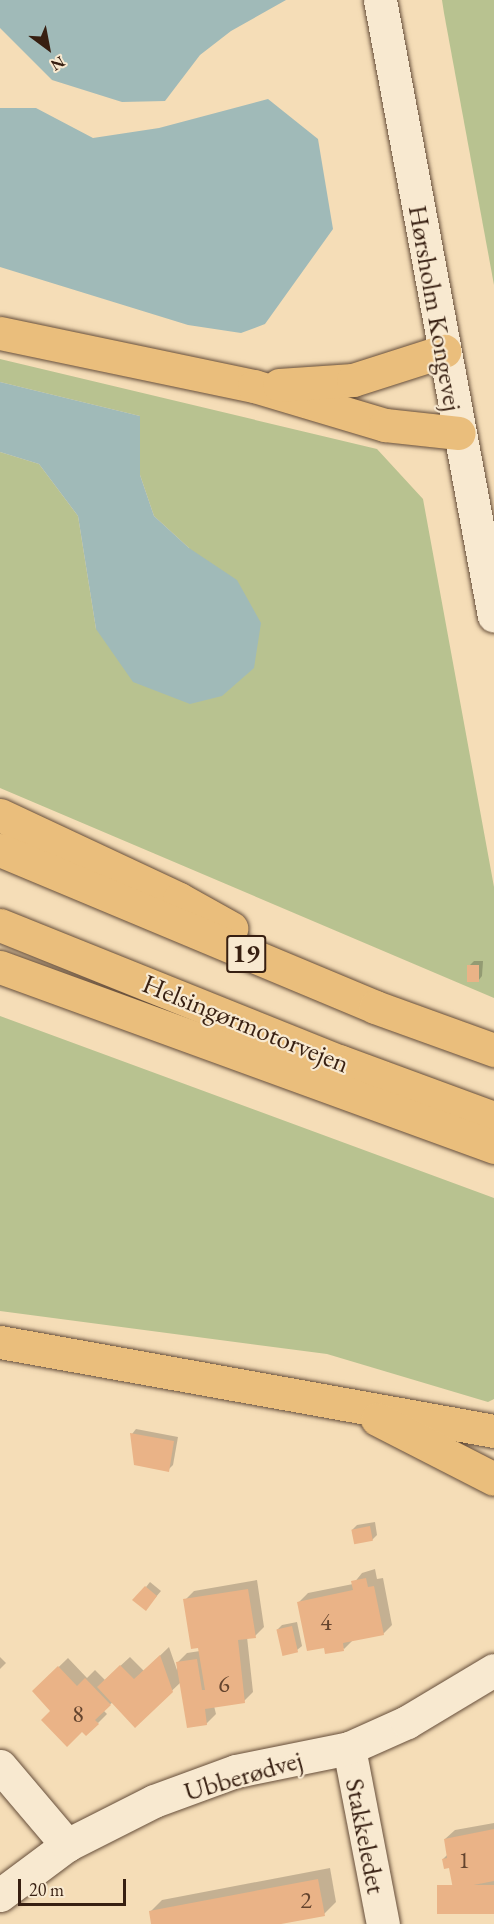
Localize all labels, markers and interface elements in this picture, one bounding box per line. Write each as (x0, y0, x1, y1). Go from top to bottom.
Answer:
north arrow (18, 18, 78, 78)
text: N (47, 51, 69, 76)
street label: Hørsholm Kongevej (402, 203, 470, 413)
road number: 19 (225, 931, 267, 977)
street label: Helsingørmotorvejen (138, 967, 354, 1079)
house number: 4 (320, 1608, 332, 1636)
house number: 6 (218, 1670, 230, 1698)
house number: 8 (72, 1700, 84, 1728)
street label: Ubberødvej (180, 1743, 306, 1807)
street label: Stakkeledet (339, 1775, 393, 1897)
house number: 1 (458, 1846, 470, 1874)
scale bar (21, 1867, 129, 1905)
text: 20 m (29, 1878, 64, 1901)
house number: 2 (300, 1886, 312, 1914)

